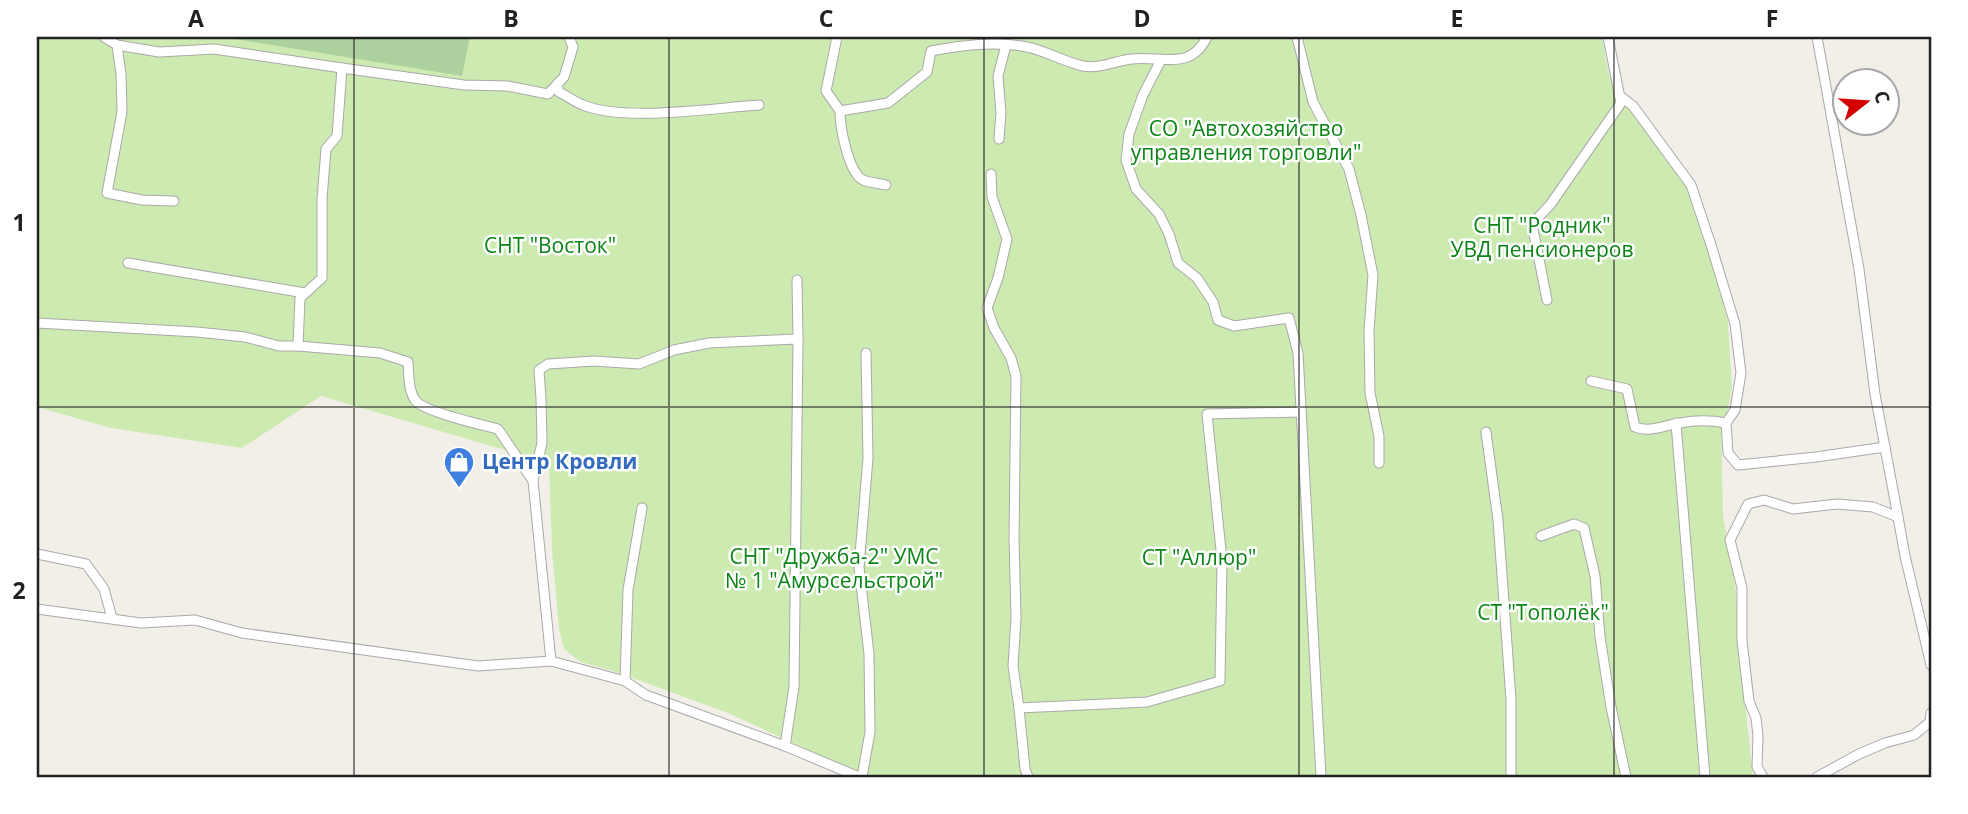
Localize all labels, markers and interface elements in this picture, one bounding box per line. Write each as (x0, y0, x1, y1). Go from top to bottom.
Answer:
text: A (188, 2, 204, 34)
text: B (503, 2, 519, 34)
text: C (819, 2, 833, 34)
text: D (1133, 2, 1151, 34)
text: E (1451, 2, 1463, 34)
text: F (1766, 2, 1778, 34)
north arrow (1832, 66, 1902, 136)
text: С (1868, 87, 1896, 107)
park label: СО "Автохозяйство управления торговли" (1131, 114, 1361, 166)
text: 1 (12, 206, 26, 238)
park label: СНТ "Родник" УВД пенсионеров (1450, 211, 1634, 263)
park label: СНТ "Восток" (484, 231, 616, 259)
shop icon: Центр Кровли (442, 445, 476, 489)
place label: Центр Кровли (482, 447, 637, 475)
park label: СНТ "Дружба-2" УМС № 1 "Амурсельстрой" (725, 542, 943, 594)
park label: СТ "Аллюр" (1142, 543, 1256, 571)
text: 2 (12, 574, 26, 606)
park label: СТ "Тополёк" (1477, 598, 1609, 626)

